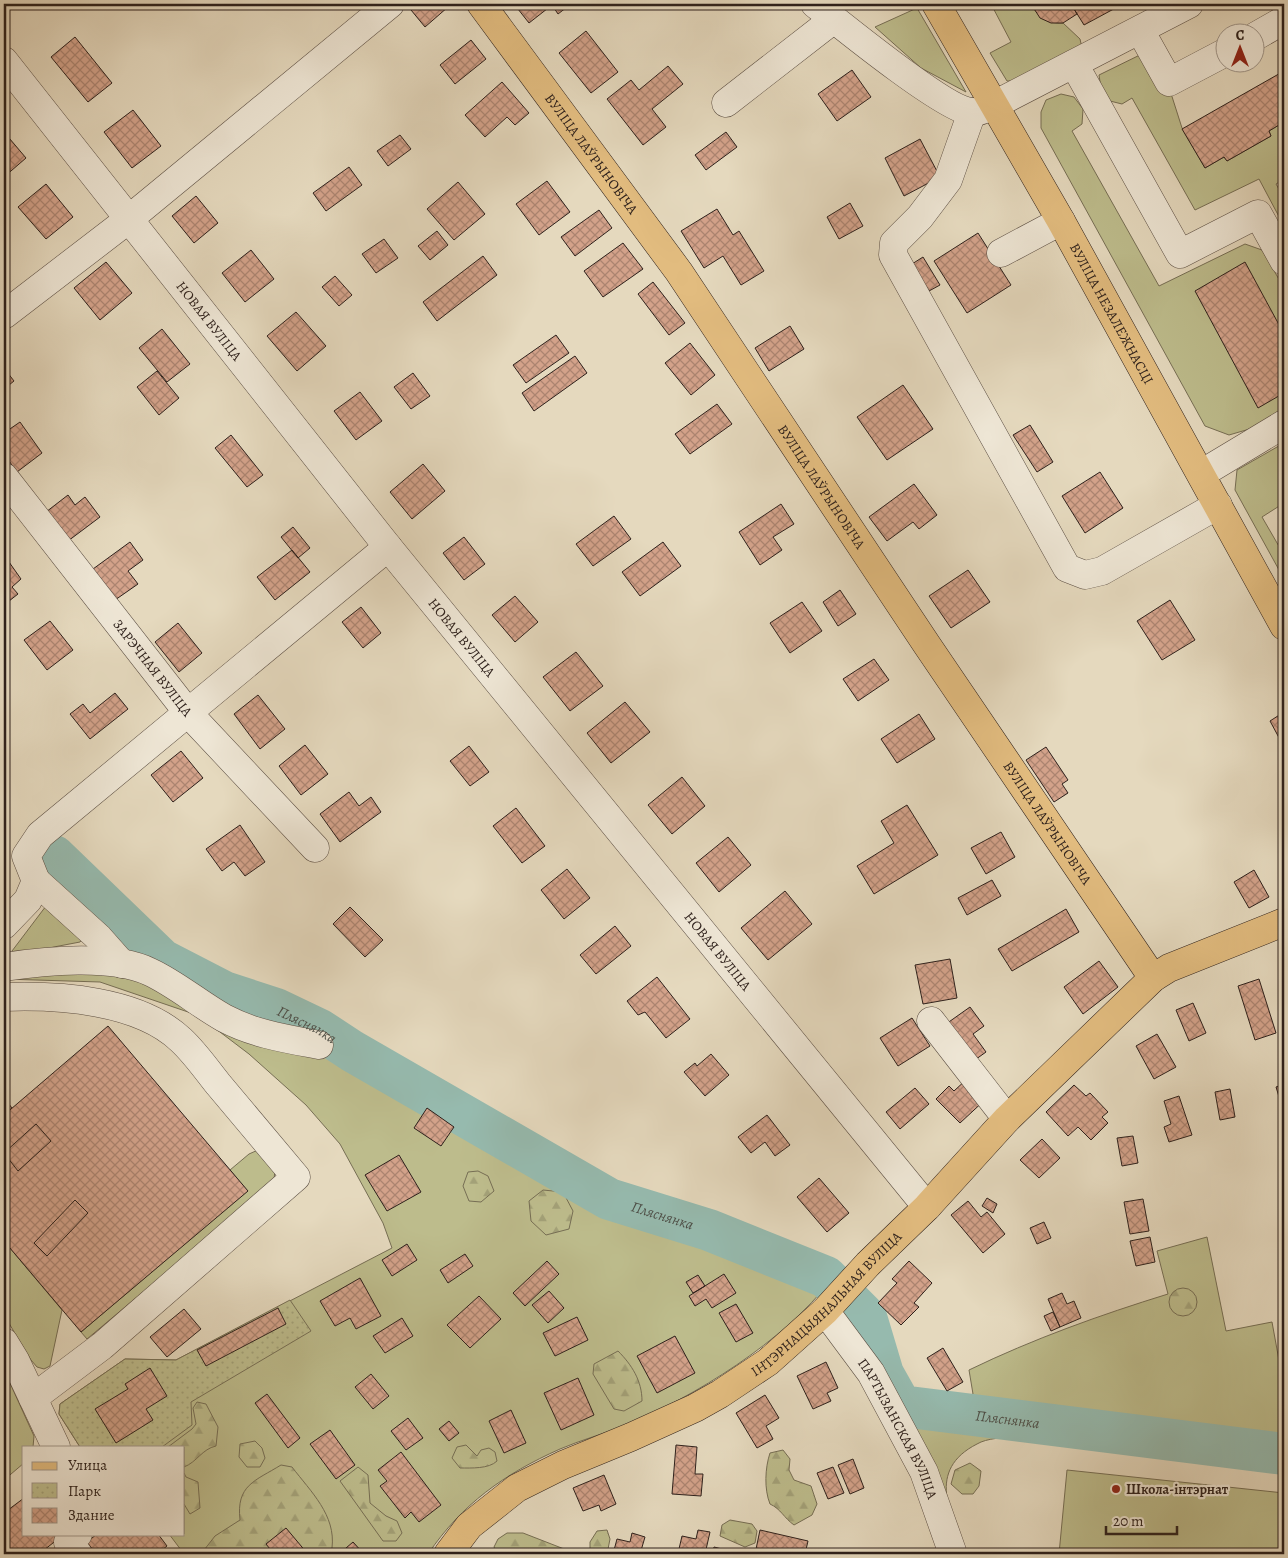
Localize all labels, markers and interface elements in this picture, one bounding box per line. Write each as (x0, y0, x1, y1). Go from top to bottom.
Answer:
north arrow (1216, 22, 1266, 72)
text: С (1236, 26, 1245, 45)
street label: ВУЛІЦА ЛАЎРЫНОВІЧА (541, 89, 643, 218)
street label: ВУЛІЦА НЕЗАЛЕЖНАСЦІ (1065, 240, 1158, 387)
street label: НОВАЯ ВУЛІЦА (172, 277, 247, 365)
street label: ВУЛІЦА ЛАЎРЫНОВІЧА (774, 421, 870, 553)
street label: НОВАЯ ВУЛІЦА (424, 594, 500, 681)
street label: ЗАРЭЧНАЯ ВУЛІЦА (109, 615, 197, 721)
street label: ВУЛІЦА ЛАЎРЫНОВІЧА (999, 757, 1097, 889)
street label: НОВАЯ ВУЛІЦА (680, 908, 756, 995)
water label: Пляснянка (274, 1001, 341, 1048)
water label: Пляснянка (629, 1197, 696, 1235)
street label: ІНТЭРНАЦЫЯНАЛЬНАЯ ВУЛІЦА (747, 1227, 906, 1380)
street label: ПАРТЫЗАНСКАЯ ВУЛІЦА (854, 1354, 943, 1502)
water label: Пляснянка (974, 1405, 1041, 1433)
legend (22, 1446, 185, 1536)
text: Улица (68, 1455, 107, 1475)
place label: Школа-інтэрнат (1126, 1480, 1229, 1499)
text: Парк (68, 1481, 101, 1501)
marker: Школа-інтэрнат (1110, 1483, 1122, 1495)
scale bar (1106, 1503, 1177, 1535)
text: Здание (68, 1505, 115, 1525)
text: 20 m (1113, 1511, 1144, 1531)

